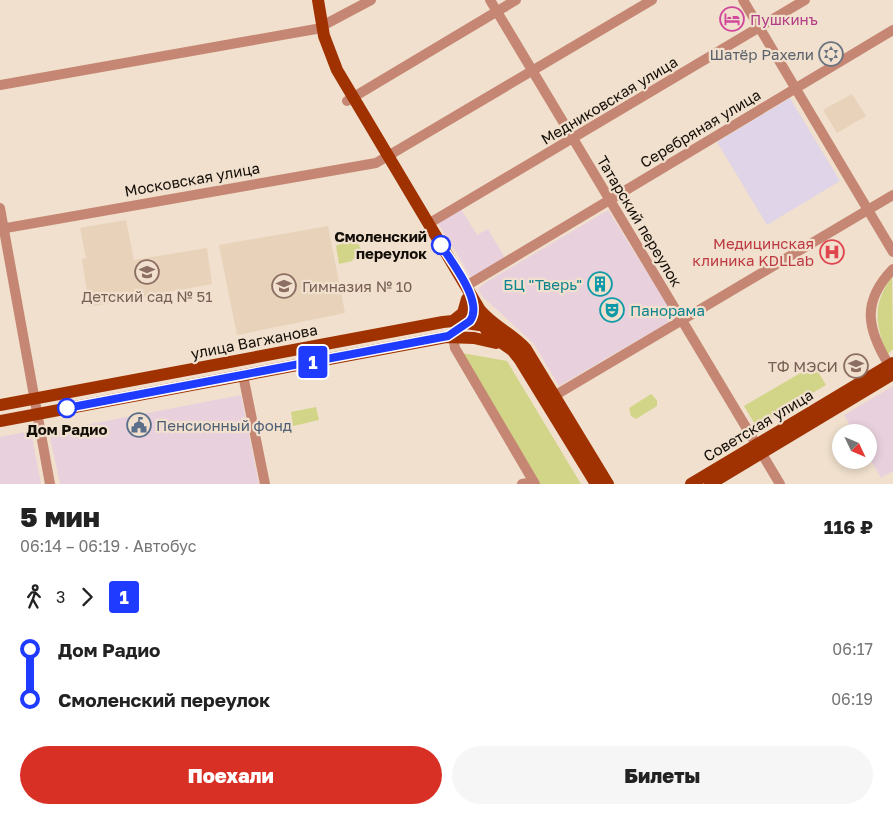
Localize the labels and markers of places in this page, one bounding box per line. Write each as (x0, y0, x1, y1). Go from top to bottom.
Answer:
hotel icon: Пушкинъ (719, 6, 745, 32)
place label: Пушкинъ (750, 10, 818, 28)
synagogue icon: Шатёр Рахели (818, 41, 844, 67)
place label: Шатёр Рахели (710, 45, 814, 63)
place label: Смоленский переулок (334, 227, 427, 262)
place label: Медицинская клиника KDLLab (692, 234, 814, 269)
marker: Смоленский переулок (431, 235, 451, 255)
hospital icon: Медицинская клиника KDLLab (819, 239, 845, 265)
school or university icon: Детский сад № 51 (134, 259, 160, 285)
building icon: БЦ "Тверь" (587, 271, 613, 297)
school or university icon: Гимназия № 10 (271, 273, 297, 299)
place label: БЦ "Тверь" (503, 275, 582, 293)
place label: Гимназия № 10 (302, 277, 412, 295)
place label: Детский сад № 51 (81, 287, 213, 305)
theatre icon: Панорама (599, 297, 625, 323)
place label: Панорама (630, 301, 705, 319)
school or university icon: ТФ МЭСИ (843, 353, 869, 379)
place label: ТФ МЭСИ (768, 357, 838, 375)
marker: Дом Радио (57, 398, 77, 418)
public building icon: Пенсионный фонд (126, 412, 152, 438)
place label: Пенсионный фонд (156, 416, 292, 434)
place label: Дом Радио (27, 420, 107, 438)

